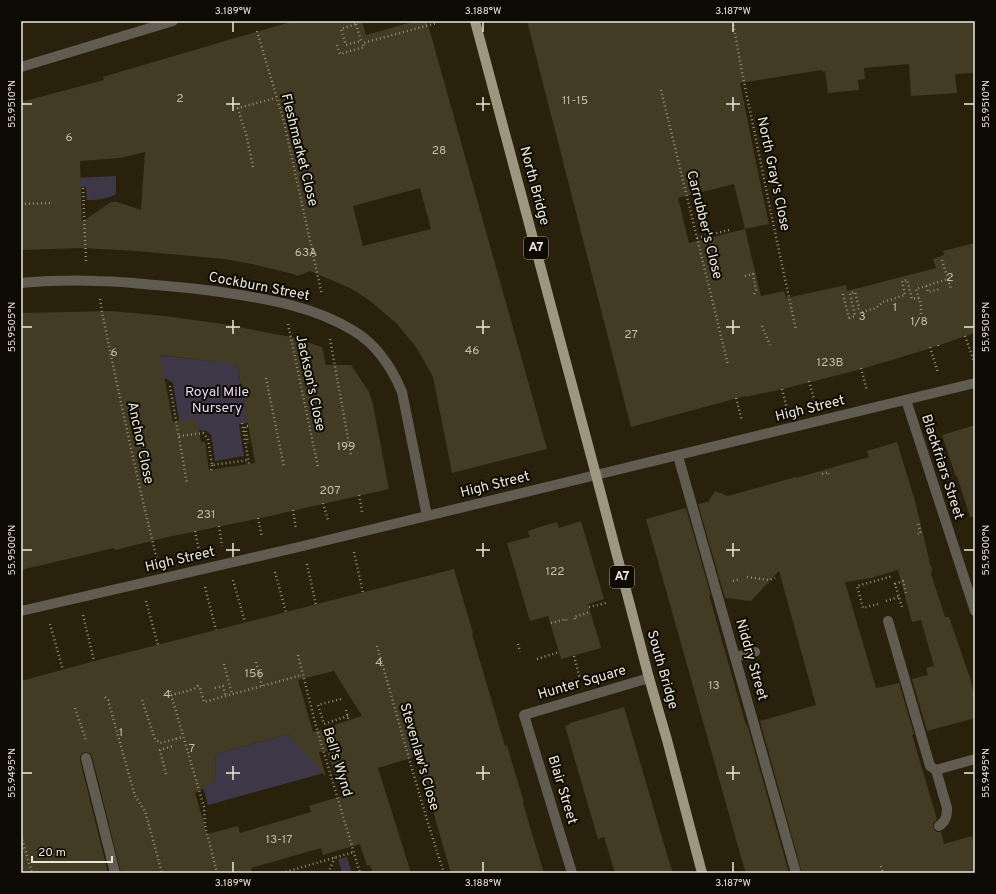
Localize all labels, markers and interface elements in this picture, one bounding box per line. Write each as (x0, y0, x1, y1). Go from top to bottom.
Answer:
text: 3.189°W (215, 5, 251, 18)
text: 3.188°W (465, 5, 501, 18)
text: 3.187°W (715, 5, 751, 18)
text: 55.9510°N (6, 80, 19, 128)
text: 55.9510°N (980, 80, 993, 128)
house number: 2 (176, 91, 184, 107)
street label: Fleshmarket Close (277, 92, 321, 208)
house number: 11-15 (562, 93, 588, 109)
street label: North Gray's Close (753, 115, 793, 233)
house number: 6 (65, 130, 73, 146)
house number: 28 (432, 143, 446, 159)
street label: North Bridge (515, 145, 553, 227)
street label: Carrubber's Close (682, 169, 726, 281)
road number: A7 (524, 237, 548, 259)
house number: 63A (295, 245, 317, 261)
street label: Cockburn Street (207, 269, 311, 305)
house number: 2 (946, 270, 954, 286)
house number: 1 (893, 300, 897, 316)
text: 55.9505°N (6, 302, 19, 352)
text: 55.9505°N (980, 302, 993, 352)
house number: 3 (858, 309, 866, 325)
house number: 1/8 (910, 314, 928, 330)
house number: 27 (624, 327, 638, 343)
street label: Jackson's Close (291, 333, 329, 433)
house number: 46 (465, 343, 479, 359)
house number: 6 (110, 345, 118, 361)
house number: 123B (817, 355, 844, 371)
park label: Royal Mile Nursery (185, 384, 249, 417)
street label: High Street (774, 392, 846, 426)
street label: Anchor Close (123, 400, 157, 486)
street label: Blackfriars Street (917, 412, 967, 522)
house number: 199 (337, 439, 355, 455)
street label: High Street (459, 468, 531, 502)
house number: 207 (320, 483, 340, 499)
house number: 231 (196, 507, 216, 523)
text: 55.9500°N (6, 525, 19, 575)
text: 55.9500°N (980, 525, 993, 575)
street label: High Street (144, 544, 216, 576)
house number: 122 (545, 564, 565, 580)
road number: A7 (610, 566, 634, 588)
street label: Niddry Street (731, 617, 771, 703)
street label: South Bridge (643, 629, 681, 711)
house number: 4 (375, 655, 383, 671)
street label: Hunter Square (536, 662, 628, 704)
house number: 156 (244, 666, 264, 682)
house number: 13 (708, 678, 720, 694)
house number: 4 (163, 687, 171, 703)
street label: Stevenlaw's Close (395, 701, 443, 813)
house number: 1 (119, 725, 123, 741)
street label: Bell's Wynd (318, 725, 356, 799)
house number: 7 (189, 741, 195, 757)
text: 55.9495°N (6, 748, 19, 798)
text: 55.9495°N (980, 748, 993, 798)
street label: Blair Street (543, 754, 581, 826)
house number: 13-17 (265, 832, 293, 848)
scale bar (32, 838, 112, 864)
text: 20 m (38, 845, 66, 861)
text: 3.189°W (215, 877, 251, 890)
text: 3.188°W (465, 877, 501, 890)
text: 3.187°W (715, 877, 751, 890)

